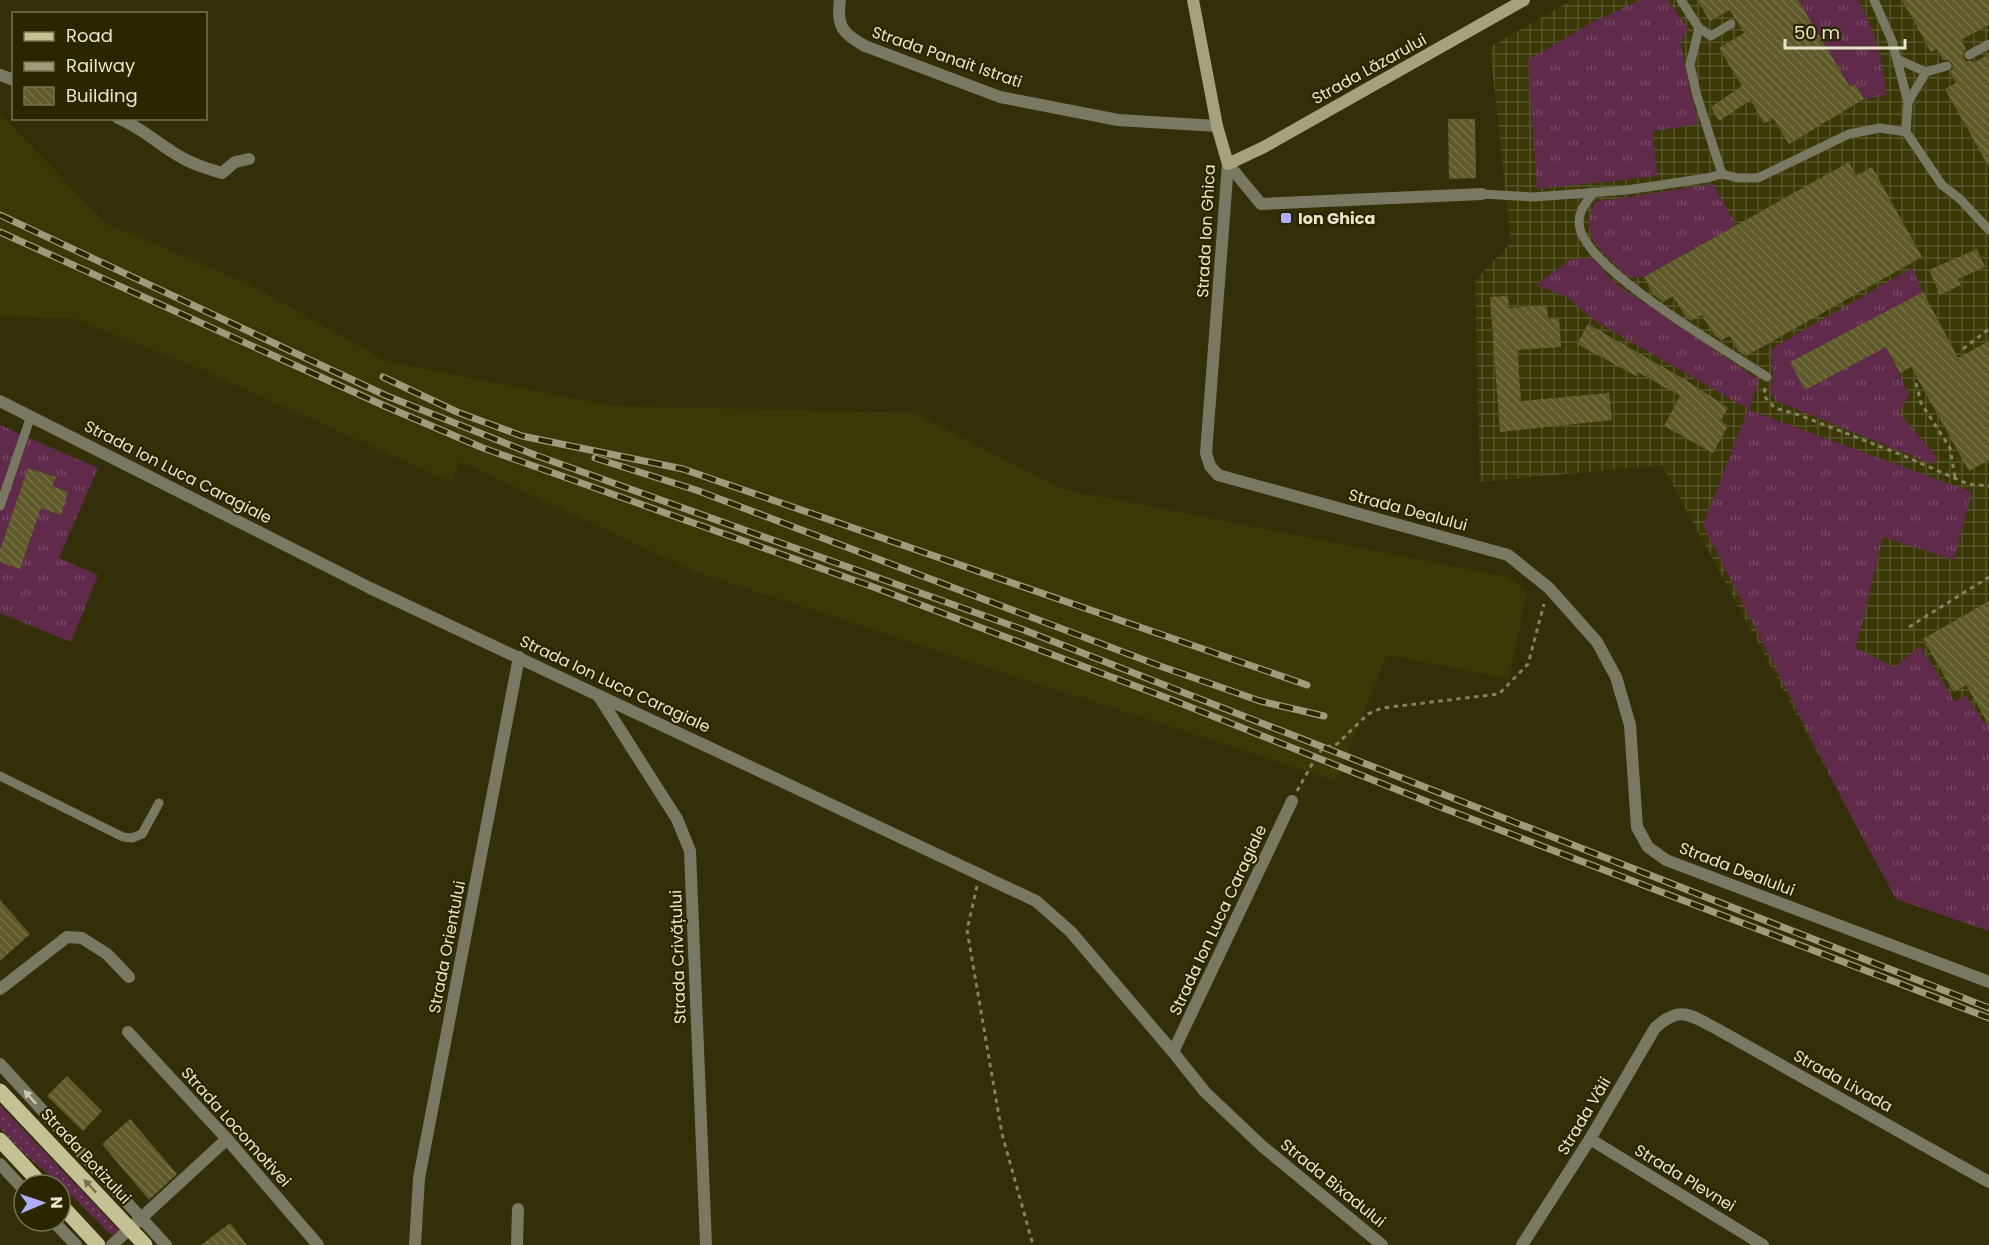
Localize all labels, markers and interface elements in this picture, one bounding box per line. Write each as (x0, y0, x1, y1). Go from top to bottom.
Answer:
legend (12, 12, 207, 120)
scale bar (1785, 12, 1905, 50)
street label: Strada Panait Istrati (869, 20, 1025, 94)
text: 50 m (1794, 20, 1840, 45)
text: Road (66, 23, 113, 48)
street label: Strada Lăzarului (1307, 28, 1431, 110)
text: Railway (66, 53, 135, 78)
text: Building (66, 83, 138, 108)
street label: Strada Ion Ghica (1191, 164, 1221, 298)
place label: Ion Ghica (1298, 207, 1375, 230)
marker: Ion Ghica (1279, 211, 1293, 225)
street label: Strada Ion Luca Caragiale (80, 415, 276, 529)
street label: Strada Dealului (1346, 483, 1470, 537)
street label: Strada Ion Luca Caragiale (516, 630, 714, 738)
street label: Strada Ion Luca Caragiale (1164, 821, 1272, 1019)
street label: Strada Dealului (1676, 836, 1798, 902)
street label: Strada Orientului (423, 879, 471, 1015)
street label: Strada Crivățului (664, 890, 692, 1024)
street label: Strada Livada (1789, 1044, 1897, 1118)
street label: Strada Locomotivei (176, 1062, 296, 1192)
street label: Strada Văii (1552, 1073, 1616, 1159)
one-way arrow (24, 1090, 37, 1105)
street label: Strada Botizului (36, 1103, 136, 1209)
street label: Strada Bixadului (1276, 1133, 1390, 1233)
street label: Strada Plevnei (1630, 1139, 1740, 1217)
north arrow (12, 1173, 72, 1233)
one-way arrow (83, 1180, 97, 1194)
text: N (45, 1196, 68, 1209)

